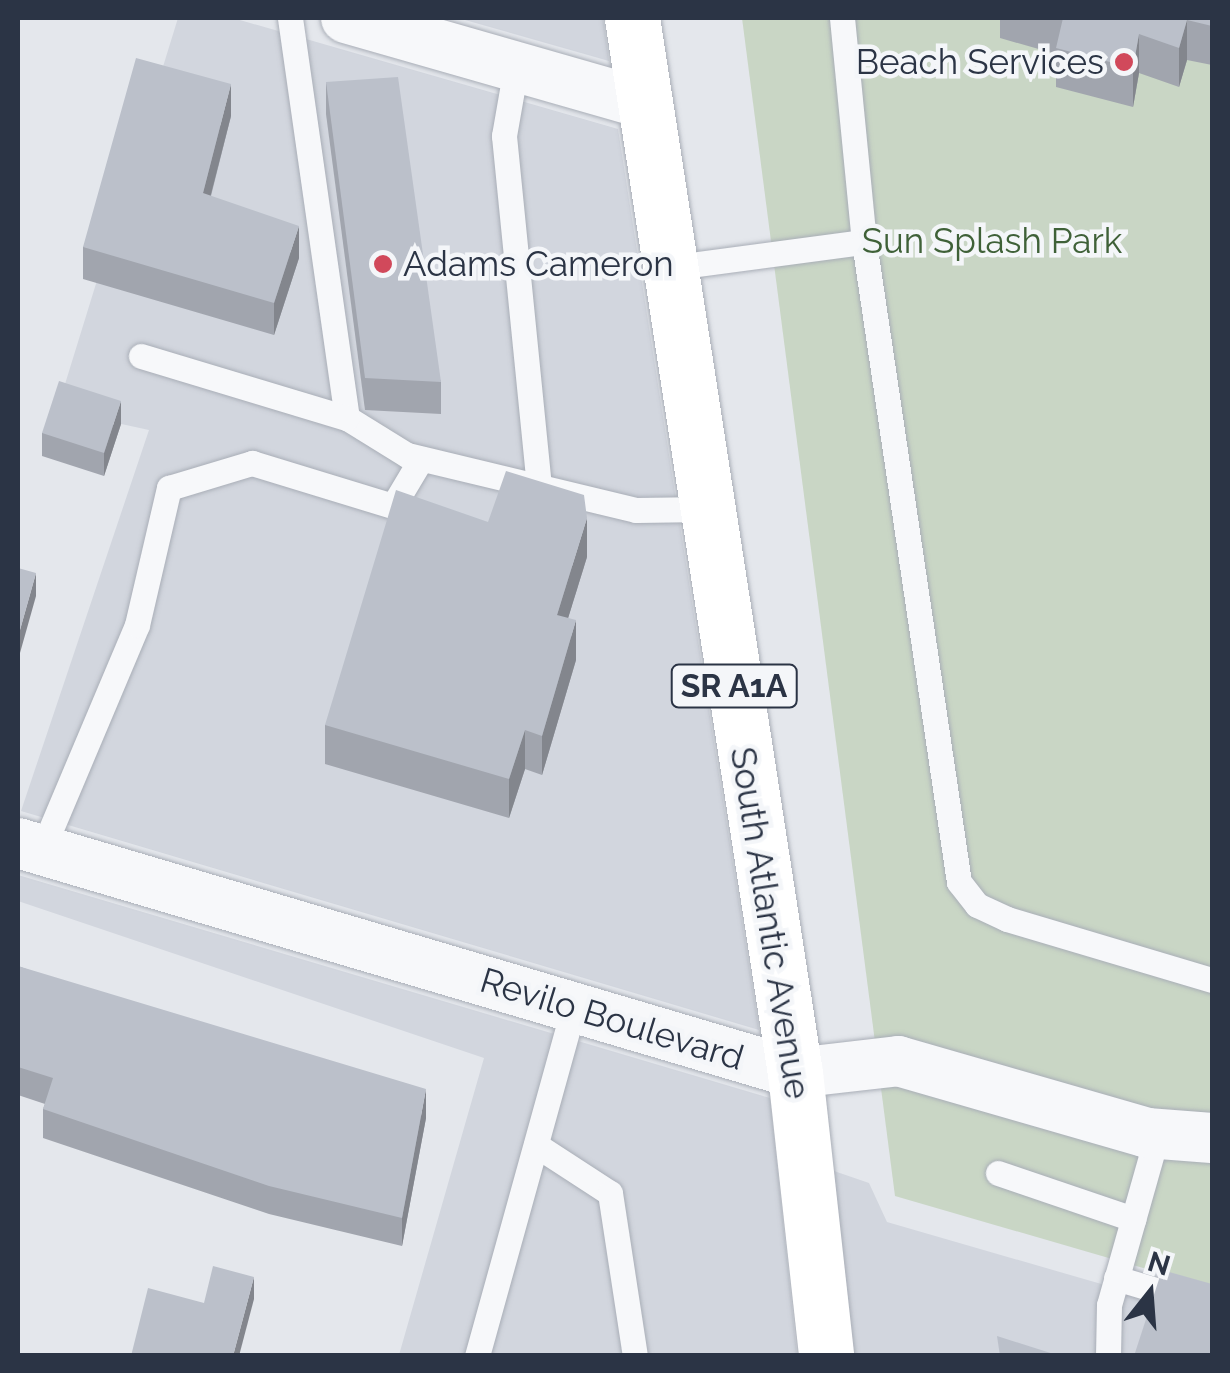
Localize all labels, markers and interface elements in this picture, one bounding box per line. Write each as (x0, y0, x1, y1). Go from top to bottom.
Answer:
place label: Beach Services (856, 41, 1104, 83)
marker: Beach Services (1113, 51, 1135, 73)
park label: Sun Splash Park (862, 220, 1122, 262)
place label: Adams Cameron (403, 243, 674, 285)
marker: Adams Cameron (372, 253, 394, 275)
road number: SR A1A (669, 659, 799, 713)
street label: South Atlantic Avenue (721, 743, 819, 1103)
street label: Revilo Boulevard (475, 959, 749, 1079)
north arrow (1100, 1243, 1200, 1343)
text: N (1144, 1245, 1174, 1283)

